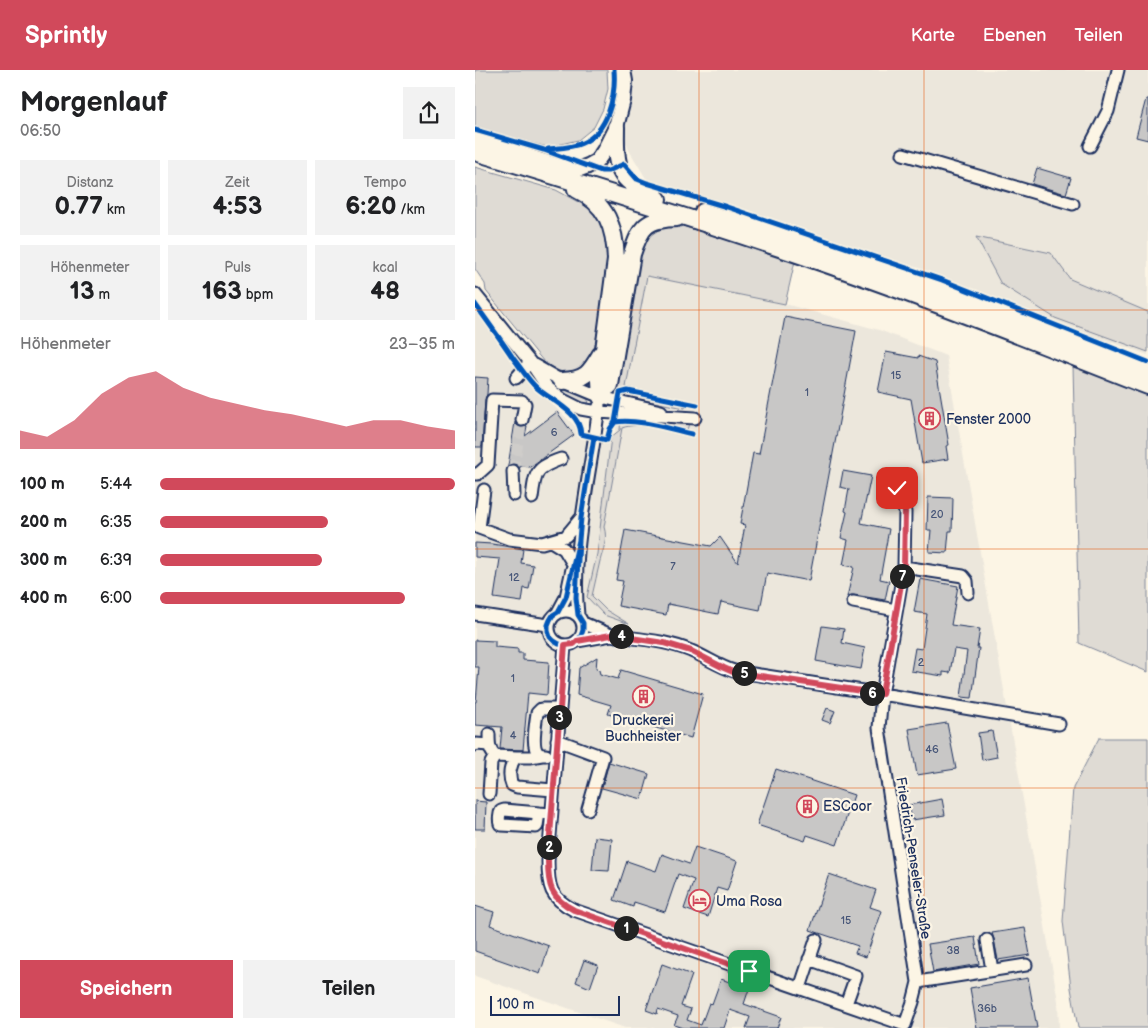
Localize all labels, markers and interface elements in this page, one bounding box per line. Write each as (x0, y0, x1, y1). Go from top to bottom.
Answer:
text: Sprintly (25, 21, 107, 50)
text: Karte (911, 25, 955, 46)
text: Ebenen (983, 25, 1046, 46)
text: Teilen (1074, 25, 1123, 46)
text: Morgenlauf (20, 86, 167, 119)
button: share (403, 87, 455, 139)
text: 06:50 (20, 122, 61, 141)
text: Distanz (66, 174, 113, 191)
text: Zeit (225, 174, 250, 191)
text: Tempo (364, 174, 407, 191)
text: 0.77 (54, 191, 103, 222)
text: 4:53 (213, 191, 262, 222)
text: 6:20 (345, 191, 397, 222)
text: km (103, 201, 125, 218)
text: /km (397, 201, 425, 218)
text: Höhenmeter (50, 259, 129, 276)
text: Puls (224, 259, 251, 276)
text: kcal (373, 259, 398, 276)
text: 13 (70, 276, 95, 307)
text: 163 (202, 276, 242, 307)
text: 48 (370, 276, 400, 307)
text: m (95, 286, 110, 303)
text: bpm (242, 286, 273, 303)
text: Höhenmeter (20, 335, 110, 354)
text: 23–35 m (389, 335, 455, 354)
house number: 15 (891, 369, 901, 382)
house number: 1 (805, 386, 809, 399)
building icon: Fenster 2000 (918, 407, 942, 431)
place label: Fenster 2000 (946, 411, 1031, 428)
house number: 6 (551, 426, 558, 439)
pin (876, 467, 918, 509)
icon: check (883, 474, 911, 502)
text: 100 m (20, 475, 65, 494)
text: 5:44 (100, 475, 132, 494)
house number: 20 (931, 508, 944, 521)
text: 200 m (20, 513, 67, 532)
text: 6:35 (100, 513, 132, 532)
text: 300 m (20, 551, 67, 570)
text: 6:39 (100, 551, 132, 570)
house number: 7 (670, 560, 676, 573)
pin: 7 (889, 564, 915, 588)
text: 7 (899, 568, 906, 585)
house number: 12 (509, 571, 520, 584)
text: 400 m (20, 589, 67, 608)
text: 6:00 (100, 589, 132, 608)
pin: 4 (609, 624, 633, 648)
text: 4 (617, 628, 626, 645)
house number: 2 (918, 656, 925, 669)
pin: 5 (731, 660, 757, 686)
text: 5 (740, 665, 749, 682)
house number: 1 (511, 672, 515, 685)
pin: 6 (859, 680, 885, 706)
building icon: Druckerei Buchheister (631, 685, 655, 709)
text: 6 (868, 685, 877, 702)
pin: 3 (547, 704, 571, 730)
text: 3 (555, 709, 564, 726)
place label: Druckerei Buchheister (605, 712, 682, 745)
house number: 4 (510, 729, 517, 742)
house number: 46 (925, 743, 939, 756)
street label: Friedrich-Penseler-Straße (892, 776, 935, 940)
building icon: ESCoor (795, 794, 819, 818)
place label: ESCoor (823, 798, 873, 815)
pin: 2 (537, 834, 561, 860)
text: 2 (545, 839, 554, 856)
hotel icon: Uma Rosa (688, 889, 712, 913)
place label: Uma Rosa (716, 893, 782, 910)
house number: 15 (841, 914, 851, 927)
pin: 1 (613, 916, 639, 940)
text: 1 (624, 920, 629, 937)
house number: 38 (946, 944, 960, 957)
pin (728, 950, 770, 992)
icon: arrive (735, 957, 763, 985)
button: Speichern (20, 960, 233, 1018)
button: Teilen (243, 960, 455, 1018)
scale bar (490, 993, 620, 1016)
text: 100 m (497, 996, 534, 1013)
house number: 36b (977, 1002, 997, 1015)

